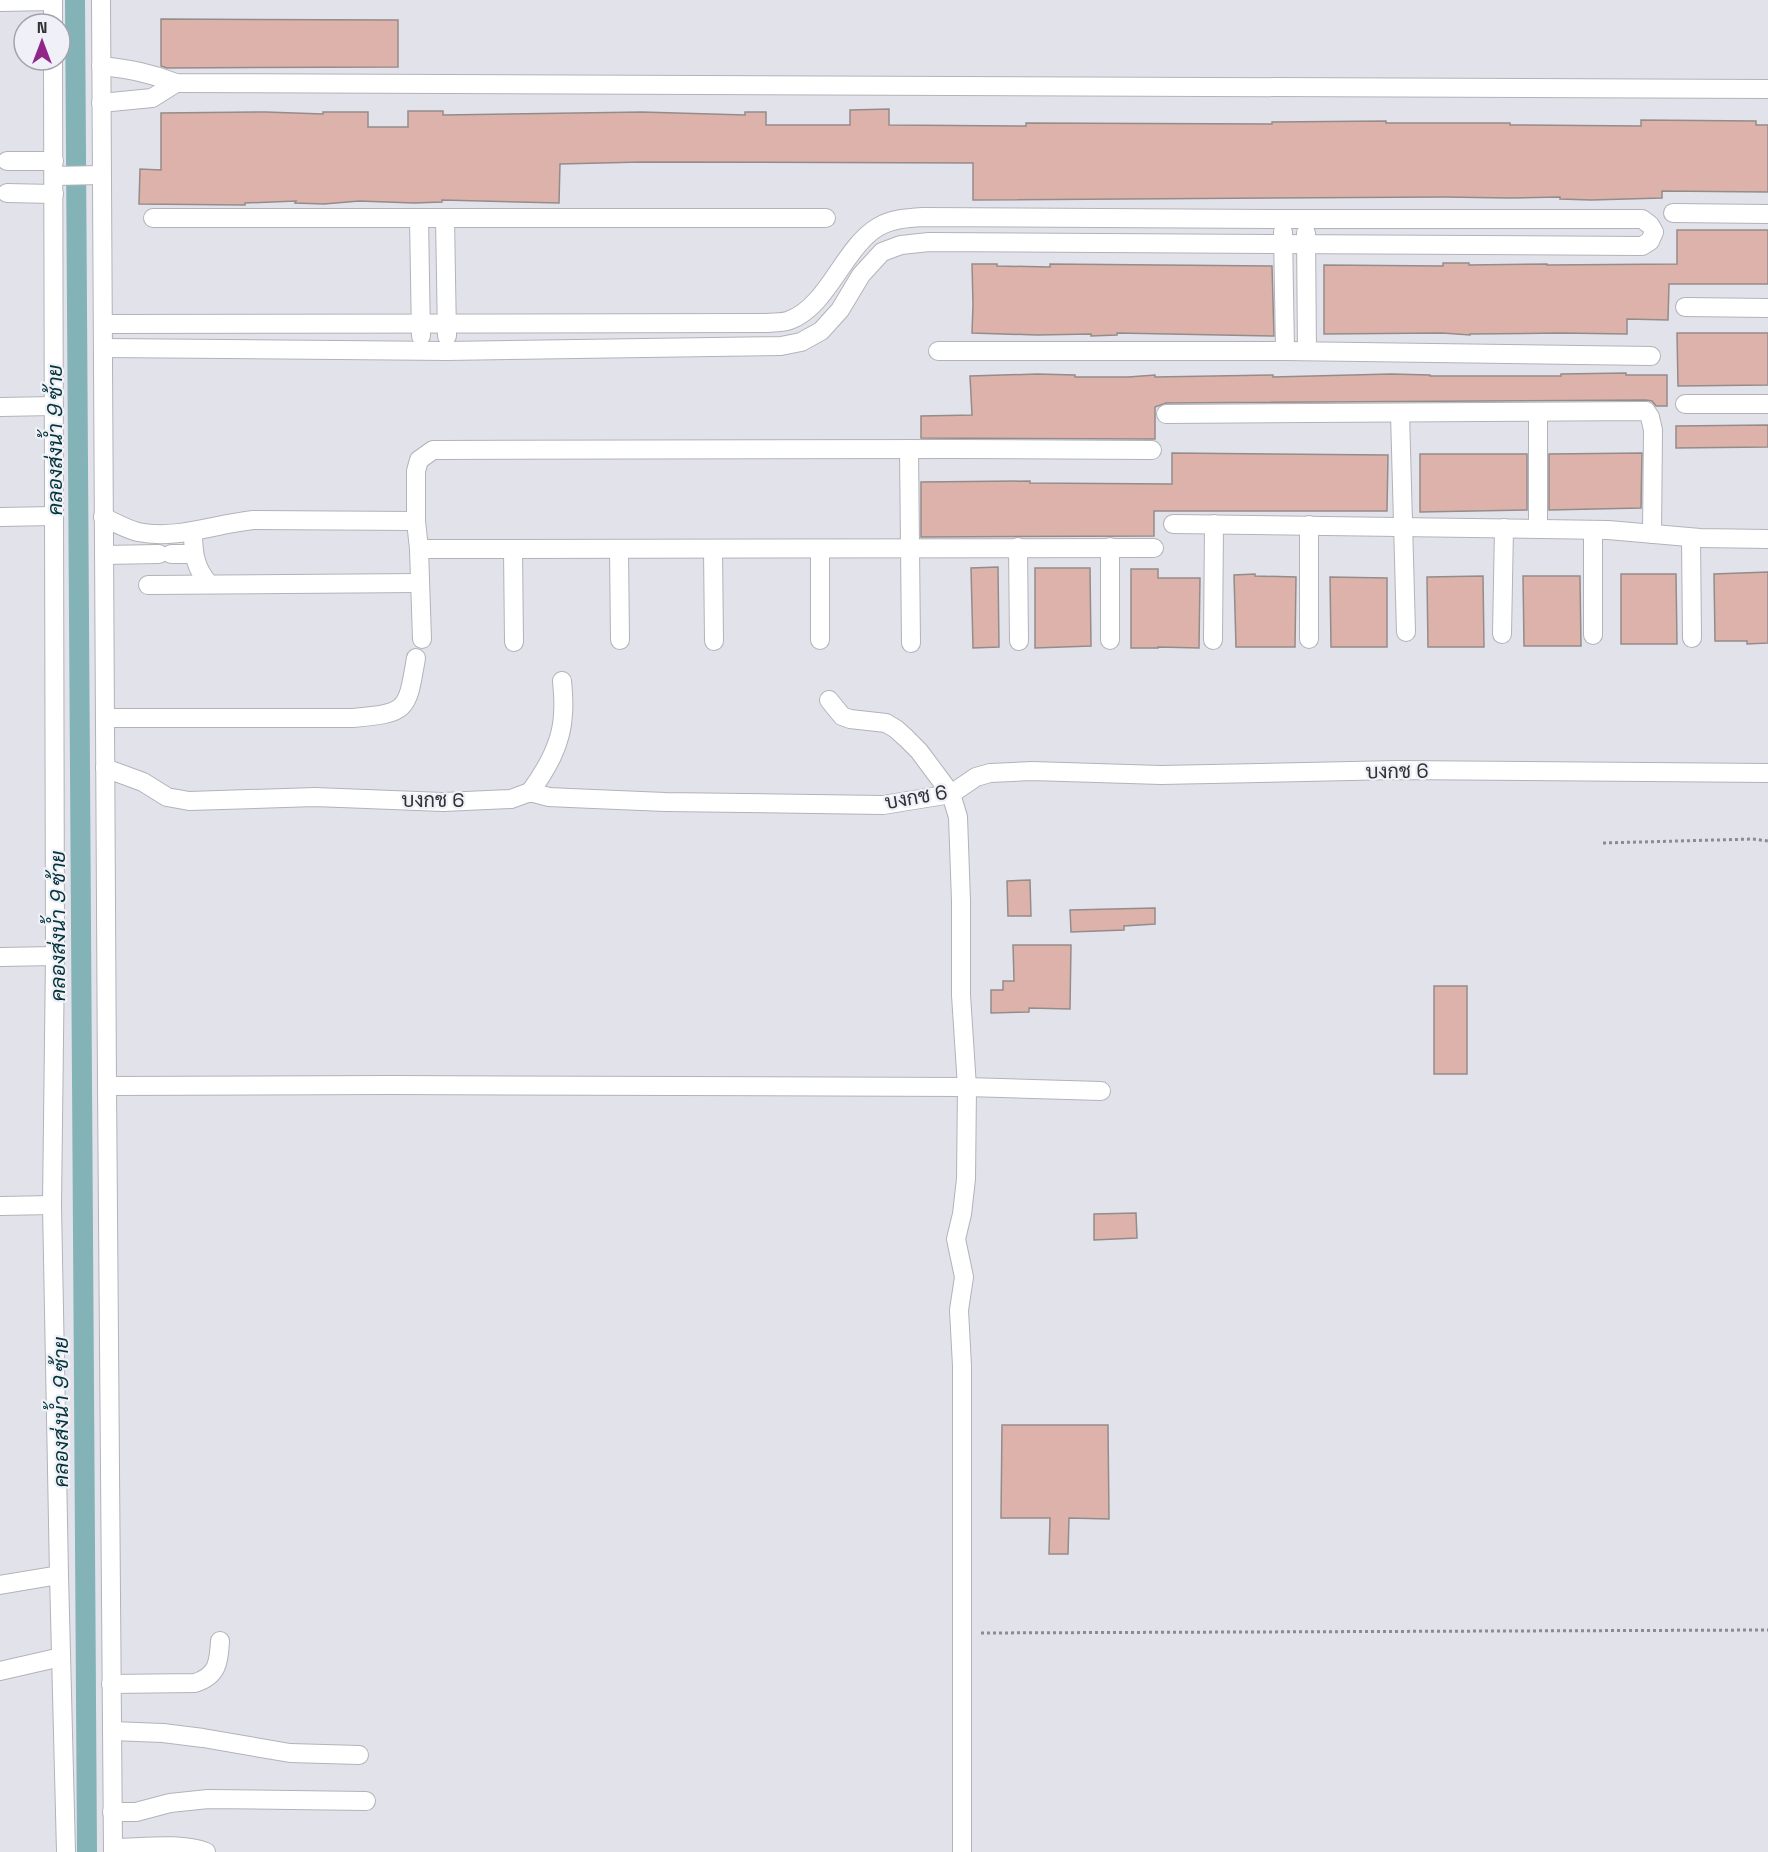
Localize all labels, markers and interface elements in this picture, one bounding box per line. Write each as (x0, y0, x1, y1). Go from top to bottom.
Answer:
north arrow (12, 12, 72, 72)
text: N (37, 17, 47, 38)
water label: คลองส่งน้ำ 9 ซ้าย (37, 365, 68, 515)
street label: บงกช 6 (1365, 757, 1429, 785)
street label: บงกช 6 (883, 779, 949, 815)
street label: บงกช 6 (402, 787, 465, 813)
water label: คลองส่งน้ำ 9 ซ้าย (40, 851, 71, 1001)
water label: คลองส่งน้ำ 9 ซ้าย (43, 1337, 74, 1487)

